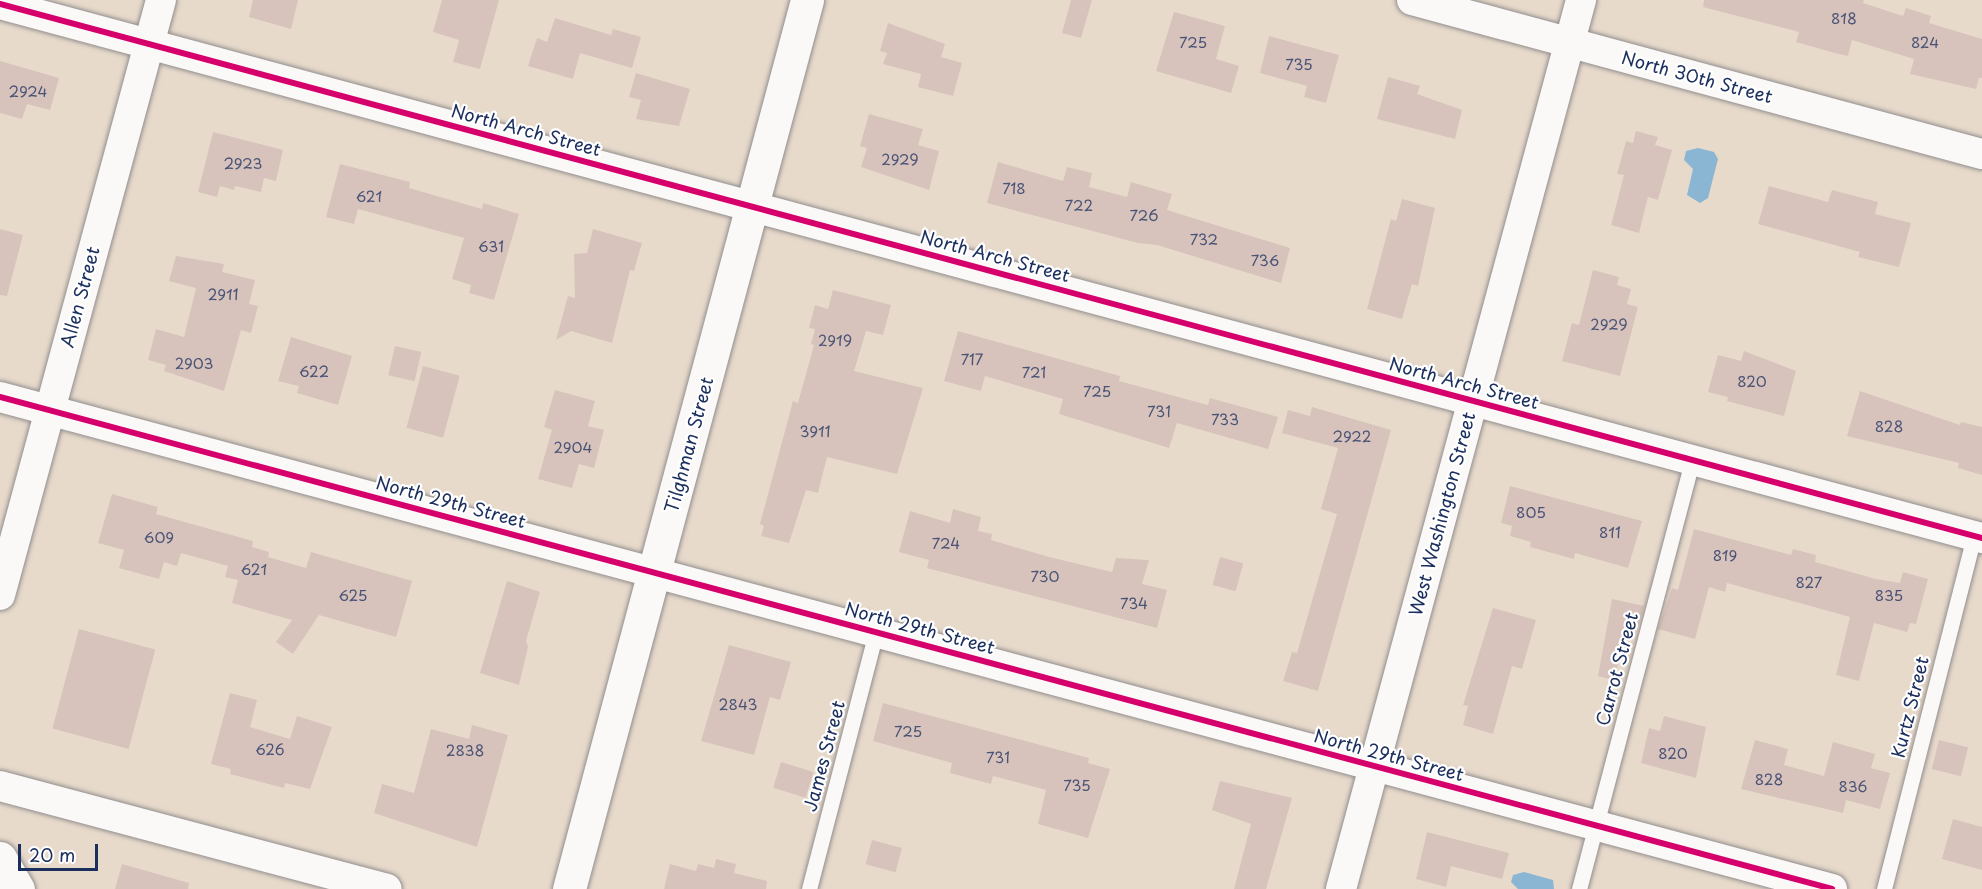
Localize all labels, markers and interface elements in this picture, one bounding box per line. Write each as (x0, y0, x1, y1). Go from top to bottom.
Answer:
house number: 818 (1831, 9, 1857, 27)
house number: 725 (1179, 33, 1207, 51)
house number: 824 (1911, 33, 1939, 51)
street label: North 30th Street (1618, 46, 1776, 108)
house number: 735 (1285, 55, 1313, 73)
house number: 2924 (9, 82, 47, 100)
street label: North Arch Street (447, 99, 605, 161)
house number: 2929 (881, 150, 919, 168)
house number: 2923 (224, 154, 262, 172)
house number: 718 (1002, 179, 1026, 197)
house number: 621 (356, 187, 382, 205)
house number: 722 (1065, 196, 1093, 214)
house number: 726 (1130, 206, 1158, 224)
street label: North Arch Street (916, 225, 1074, 287)
house number: 732 (1190, 230, 1218, 248)
house number: 631 (478, 237, 504, 255)
street label: Allen Street (56, 243, 104, 351)
house number: 736 (1251, 251, 1279, 269)
house number: 2911 (207, 285, 239, 303)
house number: 2929 (1590, 315, 1628, 333)
house number: 2919 (818, 331, 852, 349)
house number: 717 (961, 350, 983, 368)
street label: North Arch Street (1385, 352, 1543, 414)
house number: 2903 (175, 354, 213, 372)
house number: 622 (299, 362, 329, 380)
house number: 721 (1022, 363, 1046, 381)
house number: 820 (1737, 372, 1767, 390)
street label: Tilghman Street (660, 374, 718, 516)
house number: 725 (1083, 382, 1111, 400)
house number: 731 (1147, 402, 1171, 420)
house number: 733 (1211, 410, 1239, 428)
street label: West Washington Street (1405, 411, 1479, 617)
house number: 828 (1875, 417, 1903, 435)
house number: 3911 (800, 422, 830, 440)
house number: 2922 (1333, 427, 1371, 445)
house number: 2904 (554, 438, 592, 456)
street label: North 29th Street (373, 471, 529, 533)
house number: 805 (1516, 503, 1546, 521)
house number: 811 (1599, 523, 1621, 541)
house number: 609 (144, 528, 174, 546)
house number: 724 (932, 534, 960, 552)
house number: 819 (1713, 546, 1737, 564)
house number: 621 (241, 560, 267, 578)
house number: 730 (1030, 567, 1060, 585)
house number: 827 (1796, 573, 1822, 591)
house number: 625 (339, 586, 367, 604)
house number: 835 (1875, 586, 1903, 604)
house number: 734 (1120, 594, 1148, 612)
street label: North 29th Street (842, 597, 998, 659)
street label: Carrot Street (1591, 610, 1643, 728)
street label: Kurtz Street (1887, 653, 1933, 761)
house number: 2843 (719, 695, 757, 713)
street label: James Street (799, 698, 849, 814)
house number: 725 (894, 722, 922, 740)
street label: North 29th Street (1311, 724, 1467, 786)
house number: 626 (255, 740, 285, 758)
house number: 2838 (446, 741, 484, 759)
house number: 820 (1658, 744, 1688, 762)
house number: 731 (986, 748, 1010, 766)
house number: 828 (1755, 770, 1783, 788)
house number: 735 (1063, 776, 1091, 794)
house number: 836 (1839, 777, 1867, 795)
scale bar (21, 832, 100, 870)
text: 20 m (29, 841, 75, 868)

